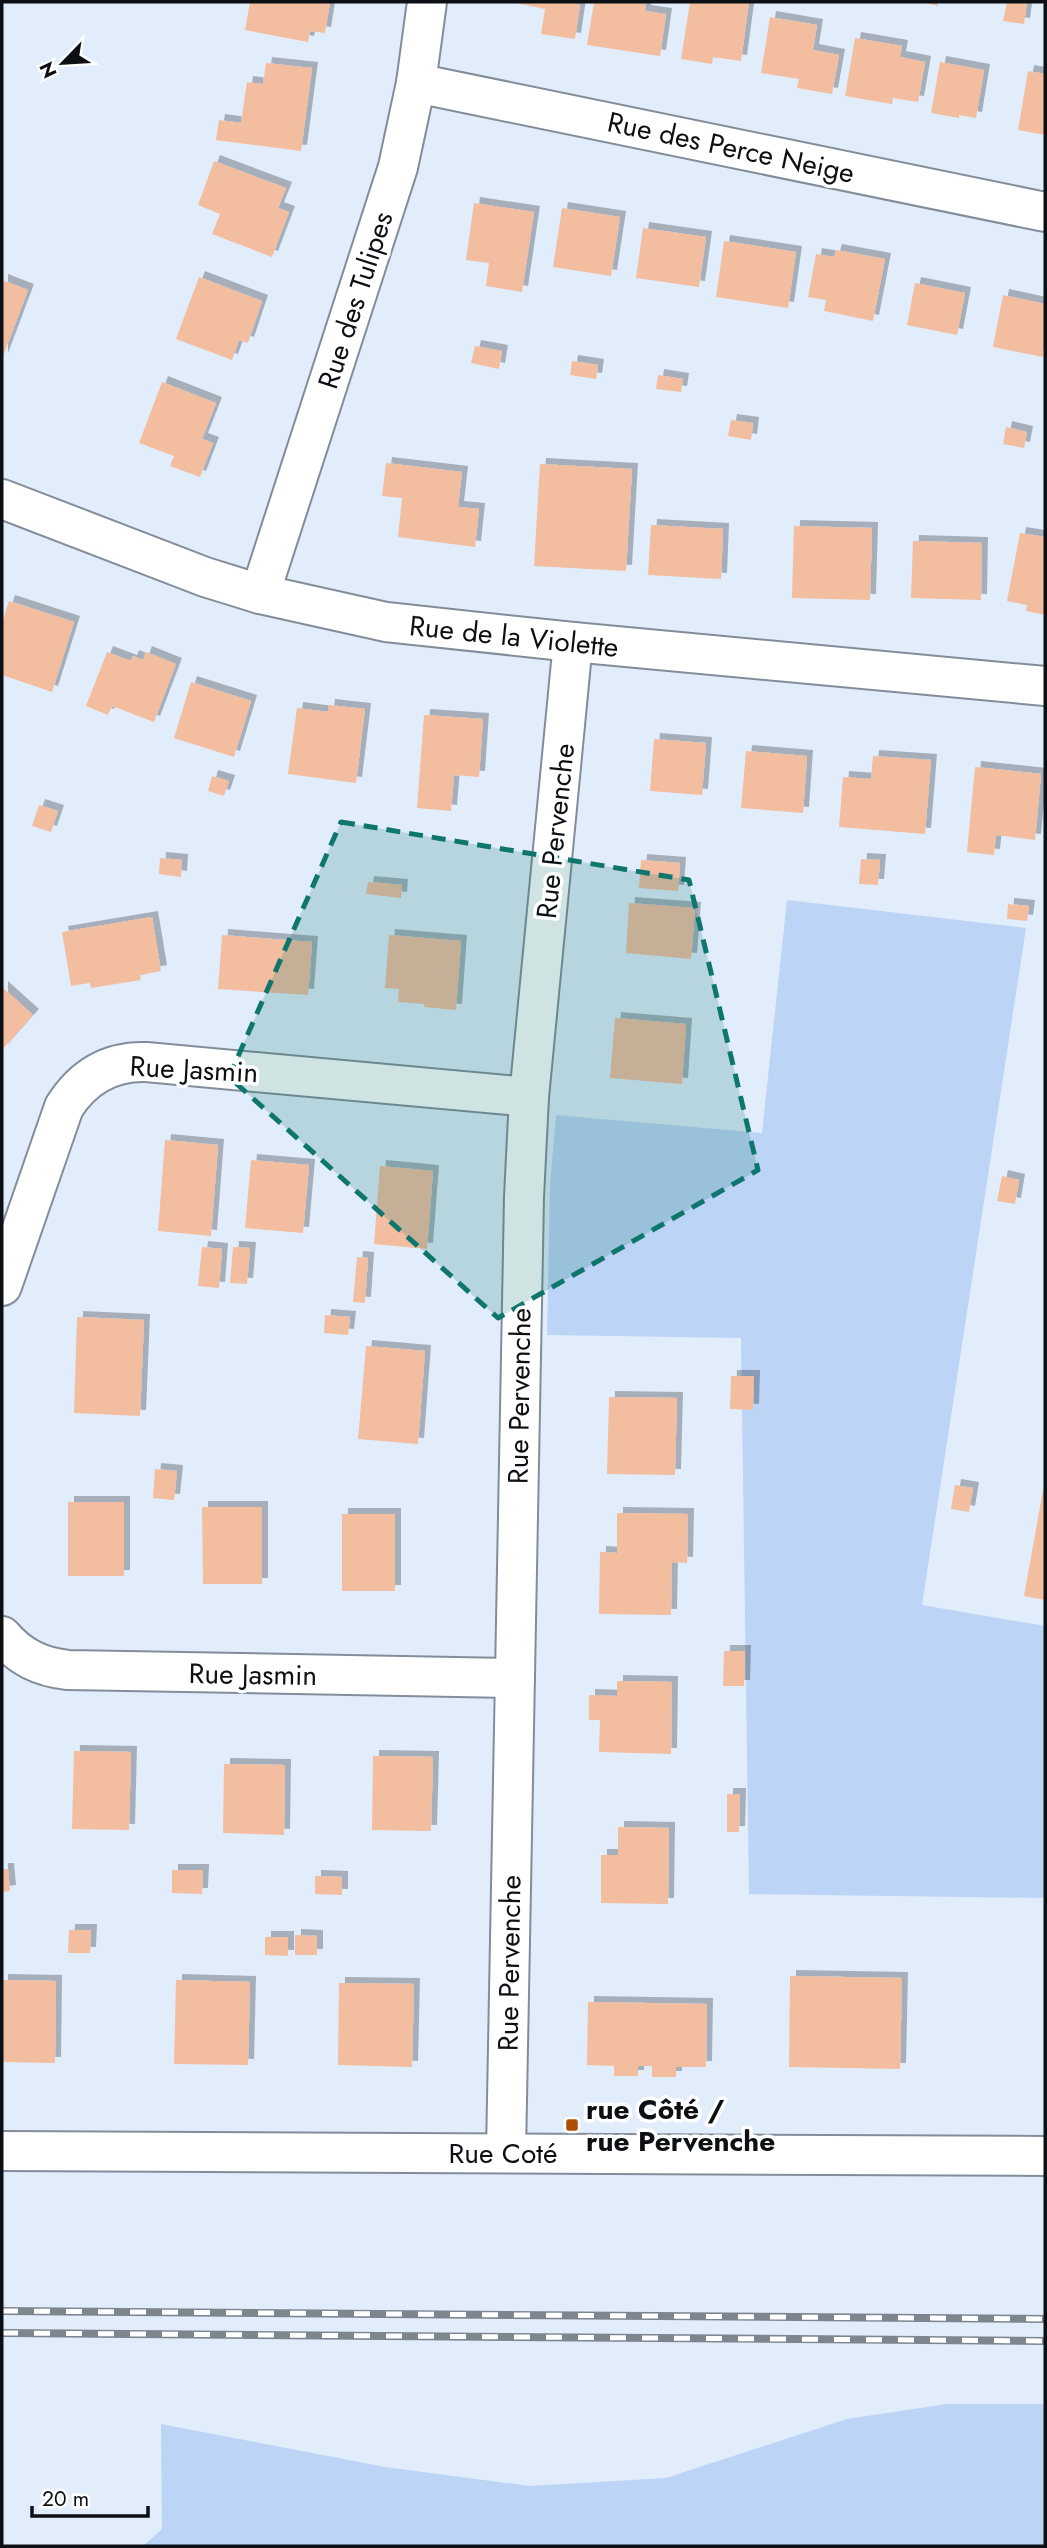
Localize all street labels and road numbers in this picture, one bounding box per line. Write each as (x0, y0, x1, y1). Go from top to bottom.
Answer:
street label: Rue des Perce Neige (604, 101, 858, 194)
street label: Rue des Tulipes (308, 206, 403, 394)
street label: Rue de la Violette (407, 605, 621, 668)
street label: Rue Pervenche (526, 741, 585, 921)
street label: Rue Jasmin (129, 1046, 259, 1093)
street label: Rue Pervenche (497, 1308, 542, 1484)
street label: Rue Jasmin (188, 1653, 318, 1696)
street label: Rue Pervenche (487, 1875, 532, 2051)
street label: Rue Coté (449, 2133, 557, 2174)

